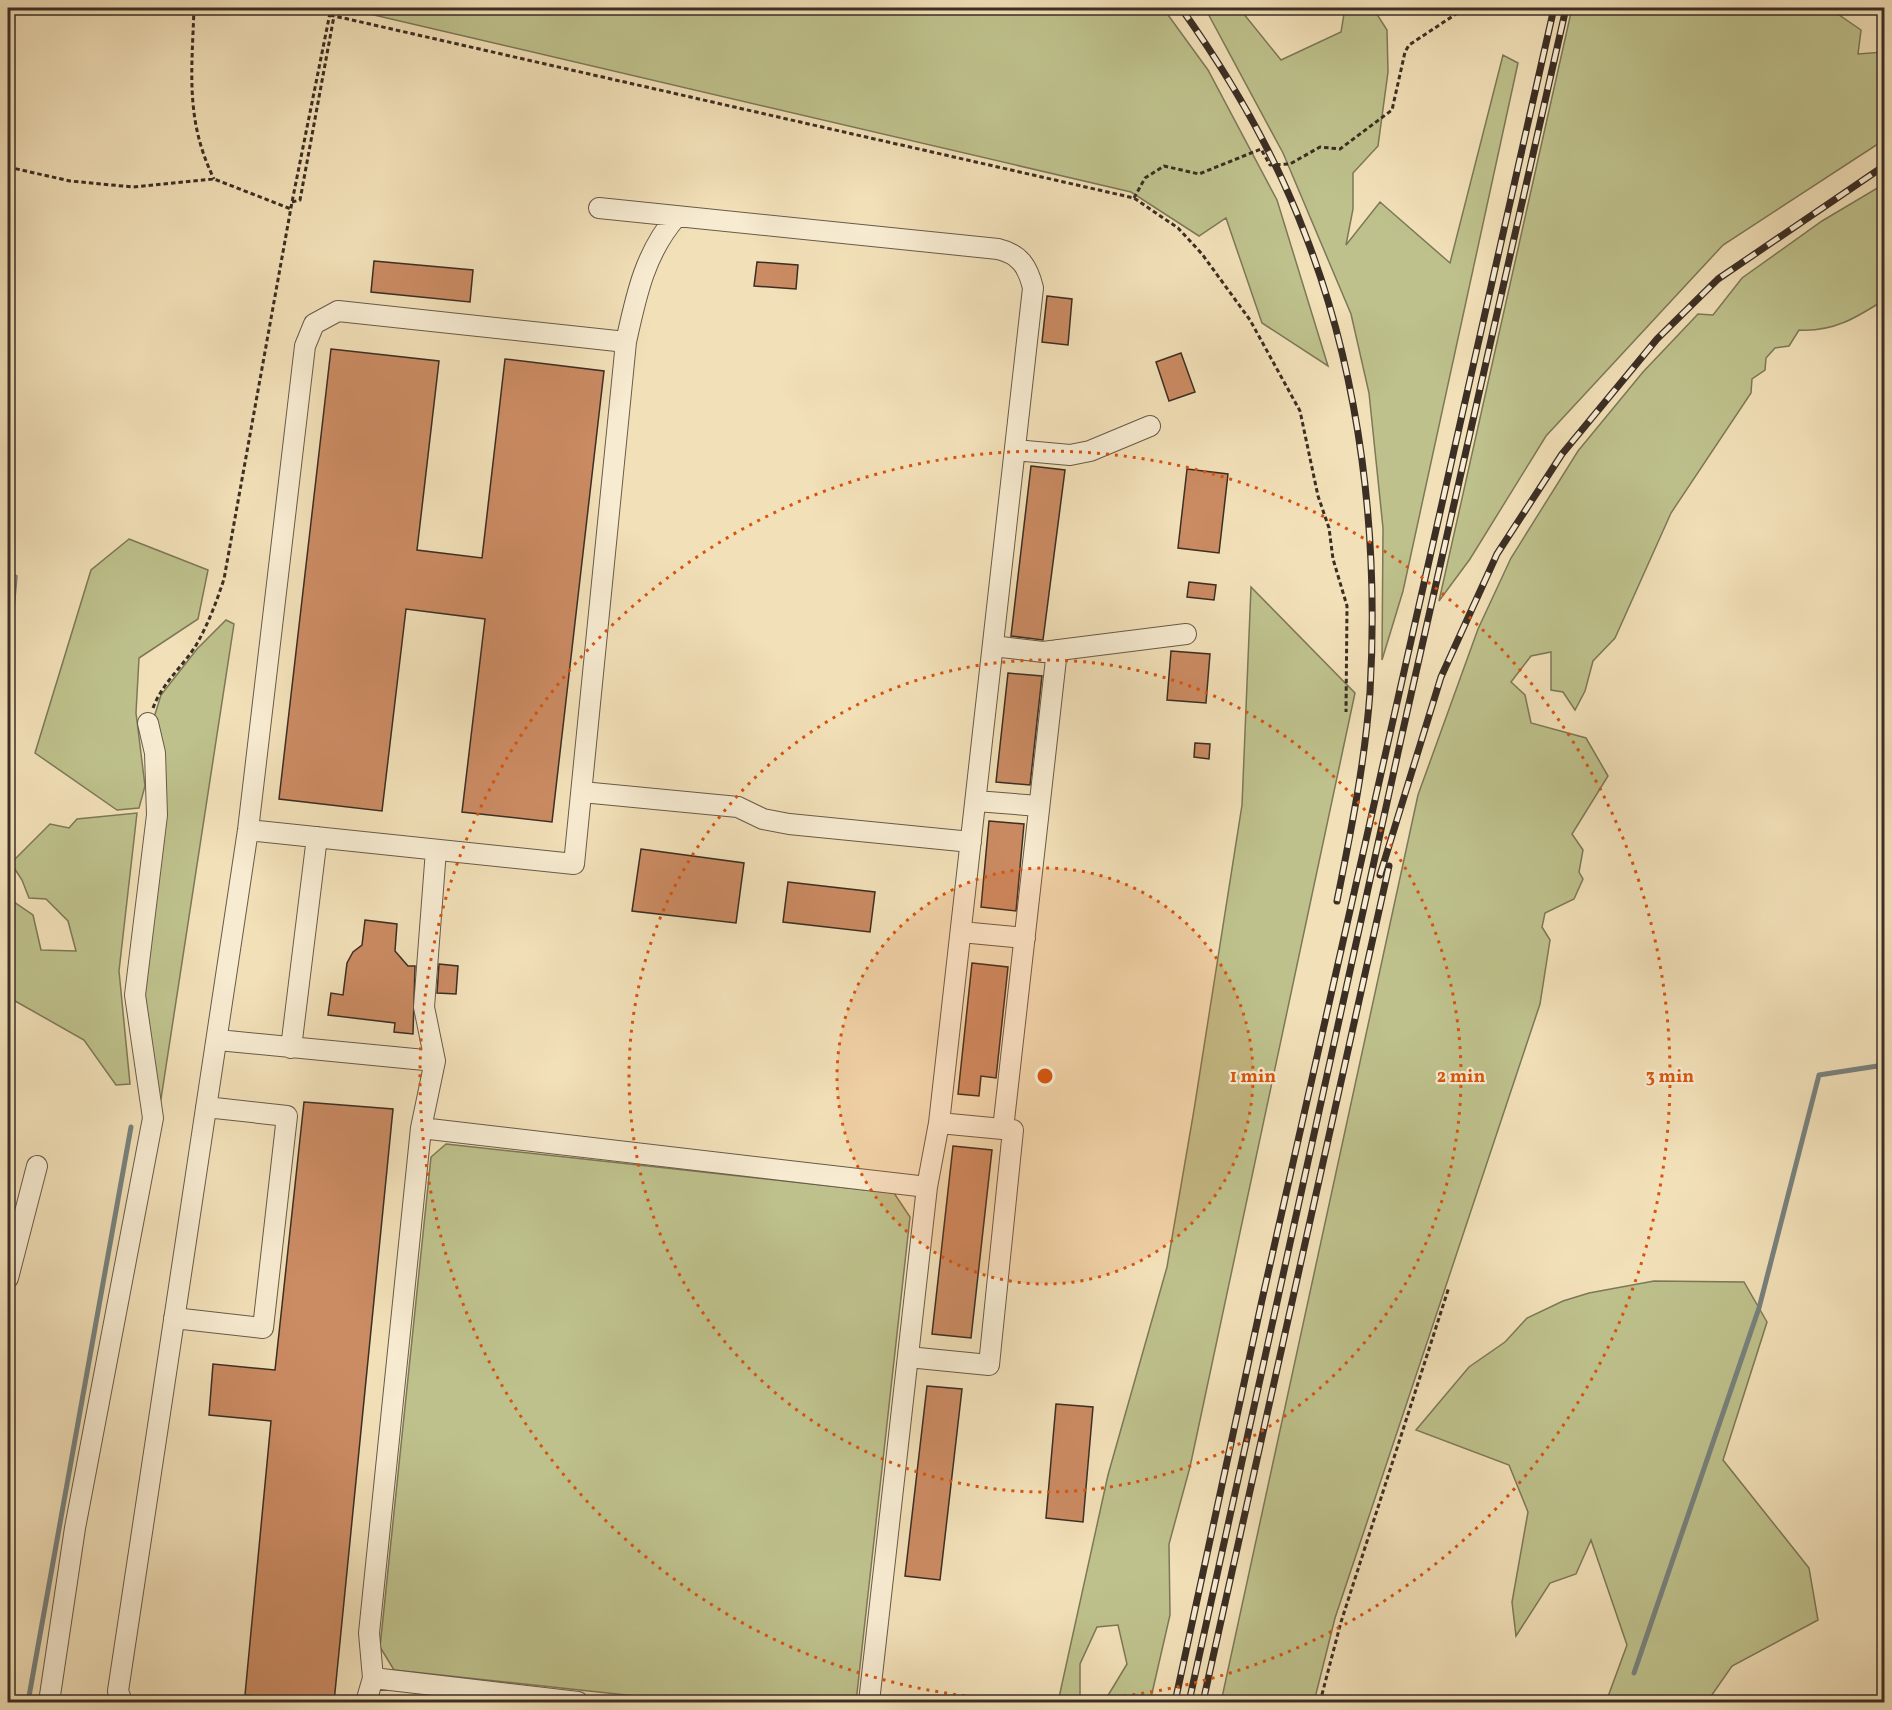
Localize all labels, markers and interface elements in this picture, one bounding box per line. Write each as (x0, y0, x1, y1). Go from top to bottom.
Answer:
text: 1 min (1230, 1065, 1276, 1090)
text: 2 min (1437, 1065, 1485, 1090)
text: 3 min (1646, 1065, 1694, 1090)
centre of rings (1035, 1066, 1055, 1086)

